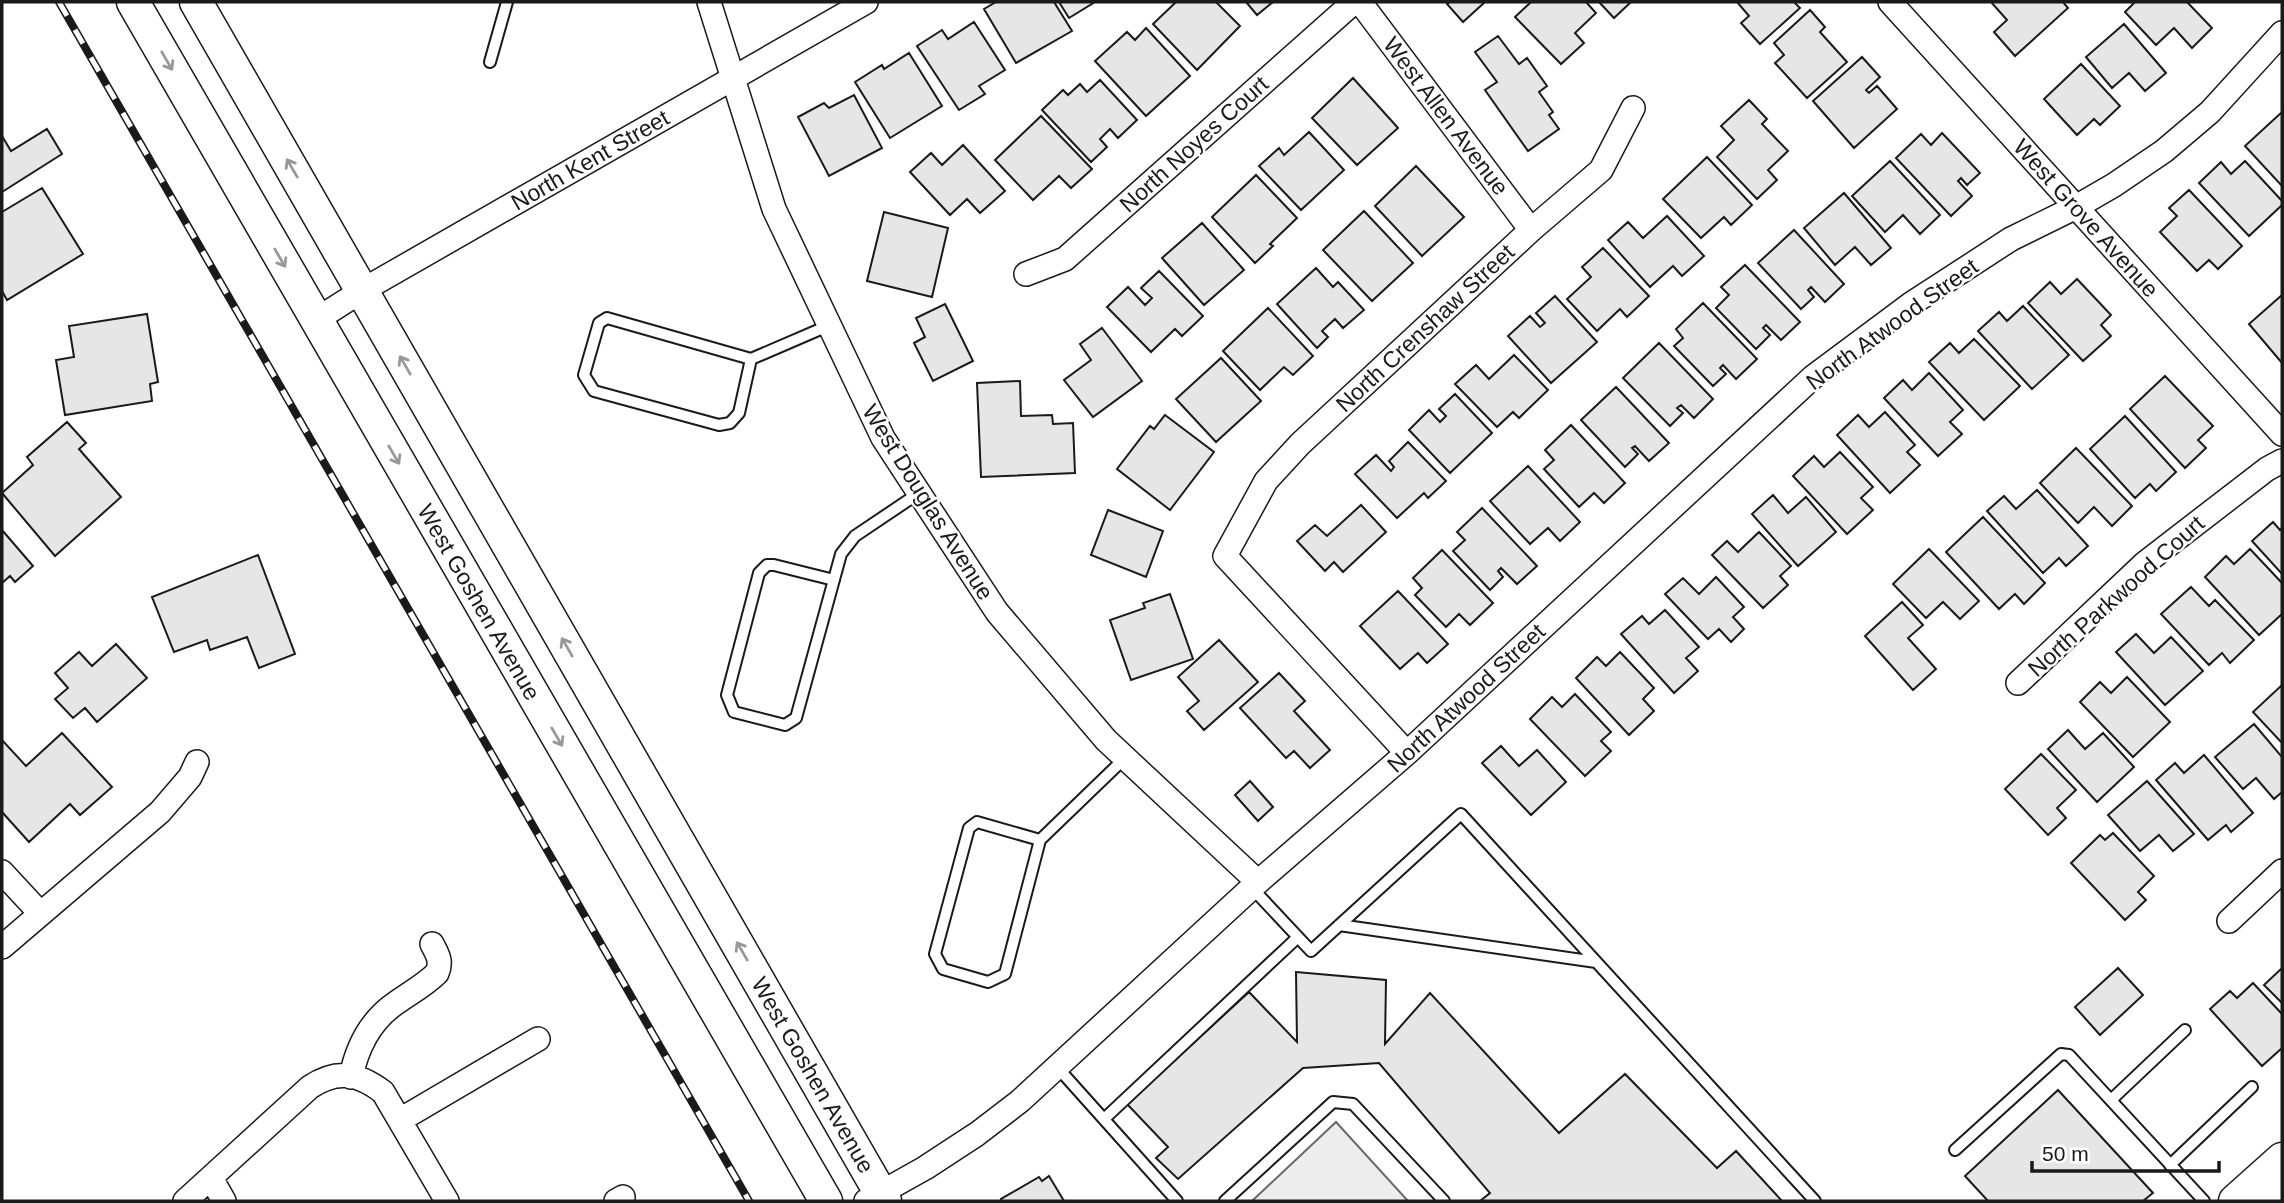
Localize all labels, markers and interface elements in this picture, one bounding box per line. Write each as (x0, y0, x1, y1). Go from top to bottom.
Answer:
street label: West Allen Avenue (1378, 32, 1514, 200)
one-way arrow (161, 50, 174, 71)
street label: North Noyes Court (1115, 70, 1274, 217)
street label: North Kent Street (507, 104, 674, 216)
street label: West Grove Avenue (2008, 134, 2164, 302)
one-way arrow (285, 158, 299, 178)
street label: North Crenshaw Street (1331, 238, 1520, 417)
one-way arrow (273, 248, 287, 268)
street label: North Atwood Street (1801, 253, 1983, 395)
one-way arrow (398, 355, 411, 376)
street label: West Douglas Avenue (857, 400, 999, 604)
one-way arrow (387, 445, 401, 465)
street label: West Goshen Avenue (412, 500, 546, 704)
street label: North Parkwood Court (2023, 510, 2210, 682)
street label: North Atwood Street (1382, 618, 1551, 778)
one-way arrow (560, 638, 574, 658)
one-way arrow (551, 726, 564, 747)
one-way arrow (735, 941, 749, 961)
street label: West Goshen Avenue (746, 973, 880, 1177)
scale bar (2032, 1130, 2219, 1174)
text: 50 m (2042, 1142, 2089, 1165)

